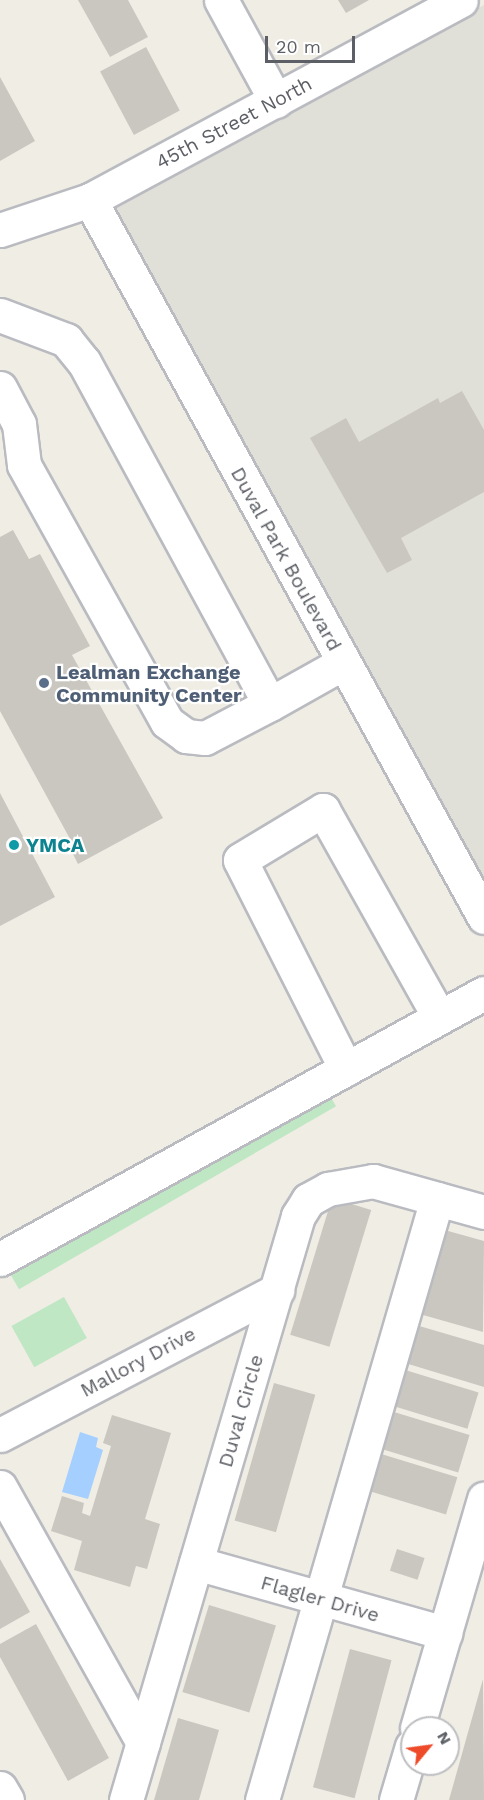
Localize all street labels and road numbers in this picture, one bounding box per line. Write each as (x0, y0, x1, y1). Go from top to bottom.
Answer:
street label: 45th Street North (152, 72, 316, 174)
street label: Duval Park Boulevard (225, 462, 347, 656)
street label: Mallory Drive (76, 1321, 200, 1403)
street label: Duval Circle (213, 1352, 269, 1470)
street label: Flagler Drive (258, 1571, 382, 1627)

